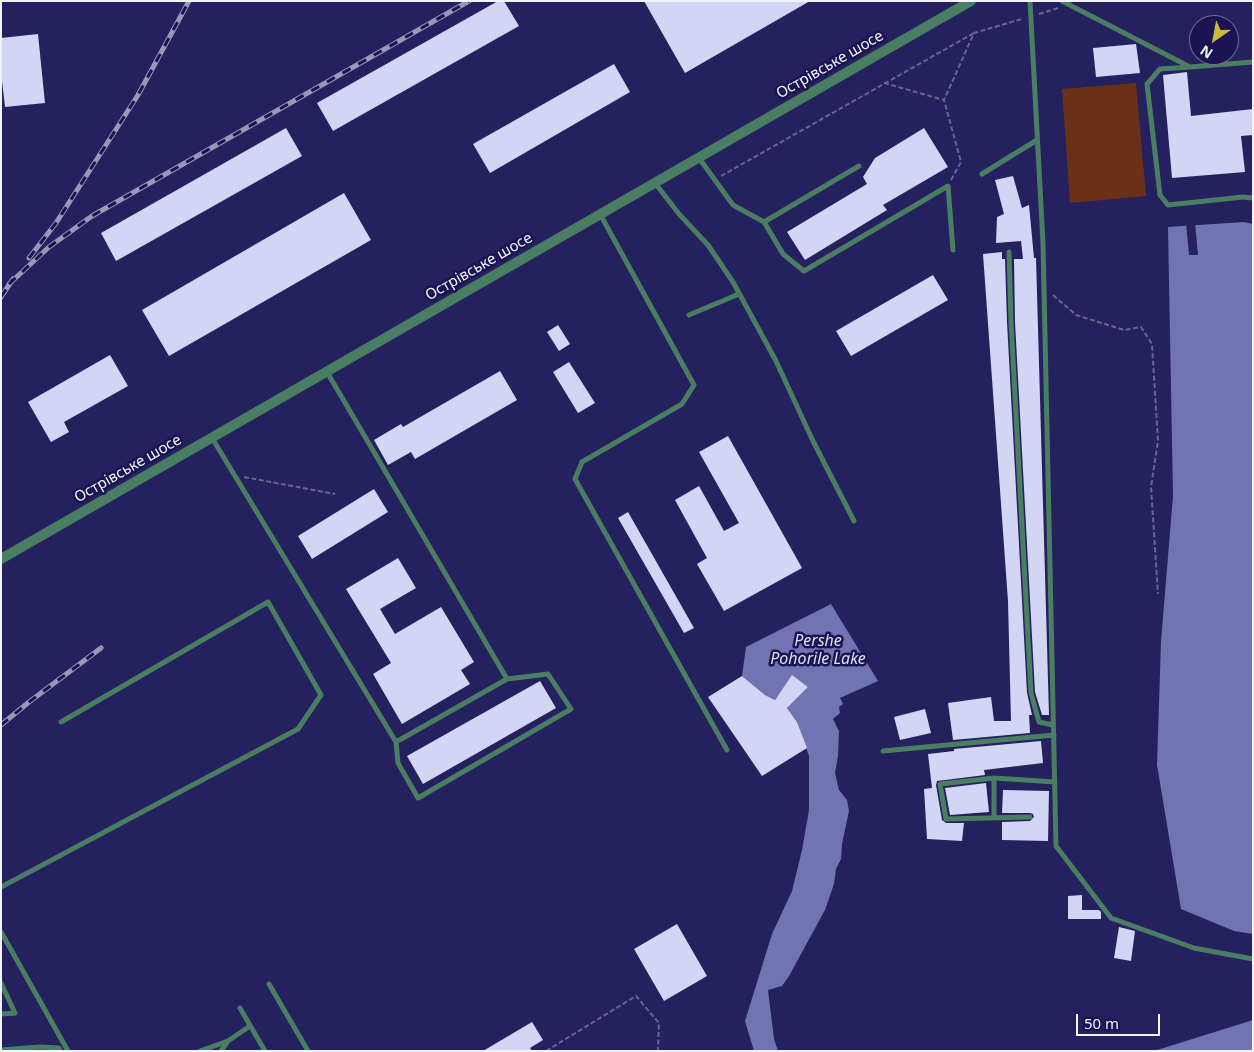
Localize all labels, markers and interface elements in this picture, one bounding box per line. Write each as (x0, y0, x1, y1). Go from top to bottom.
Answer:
north arrow (1189, 15, 1239, 65)
street label: Острівське шосе (773, 27, 887, 103)
text: N (1196, 41, 1216, 63)
street label: Острівське шосе (422, 229, 536, 305)
street label: Острівське шосе (71, 431, 185, 507)
water label: Pershe Pohorile Lake (770, 631, 866, 669)
scale bar (1079, 1004, 1163, 1036)
text: 50 m (1084, 1013, 1119, 1033)

